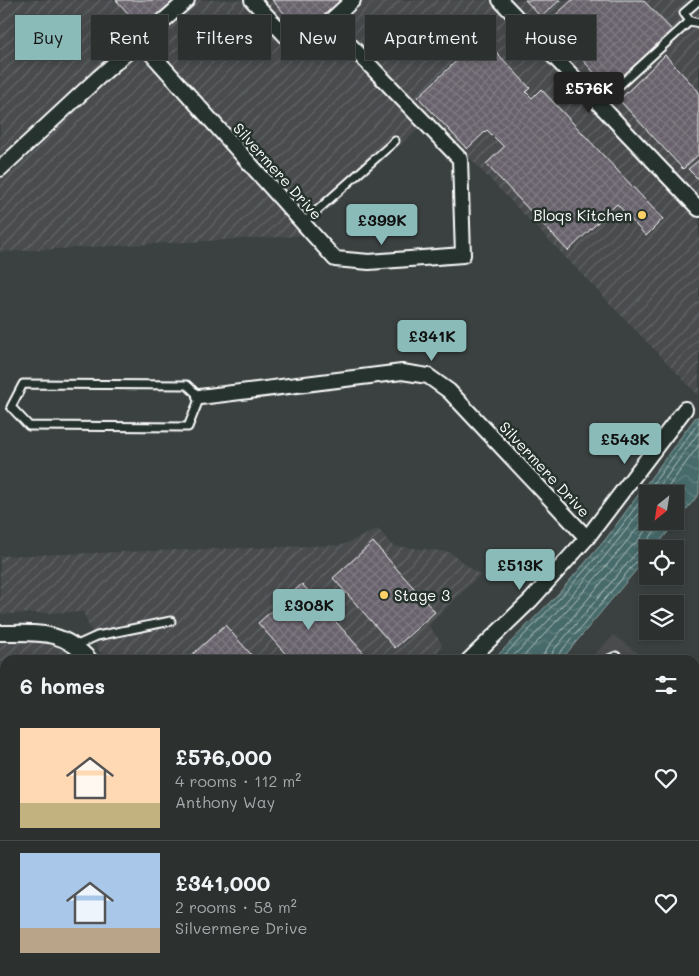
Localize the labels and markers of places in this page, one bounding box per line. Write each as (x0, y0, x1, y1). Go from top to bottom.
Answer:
pin: £576K (554, 72, 624, 114)
pin: £399K (347, 204, 417, 246)
place label: Bloqs Kitchen (533, 205, 632, 225)
marker: Bloqs Kitchen (636, 209, 648, 221)
pin: £341K (397, 320, 467, 362)
pin: £543K (590, 422, 660, 465)
pin: £513K (485, 548, 555, 591)
place label: Stage 3 (394, 585, 450, 605)
pin: £308K (274, 588, 344, 631)
marker: Stage 3 (378, 589, 390, 601)

